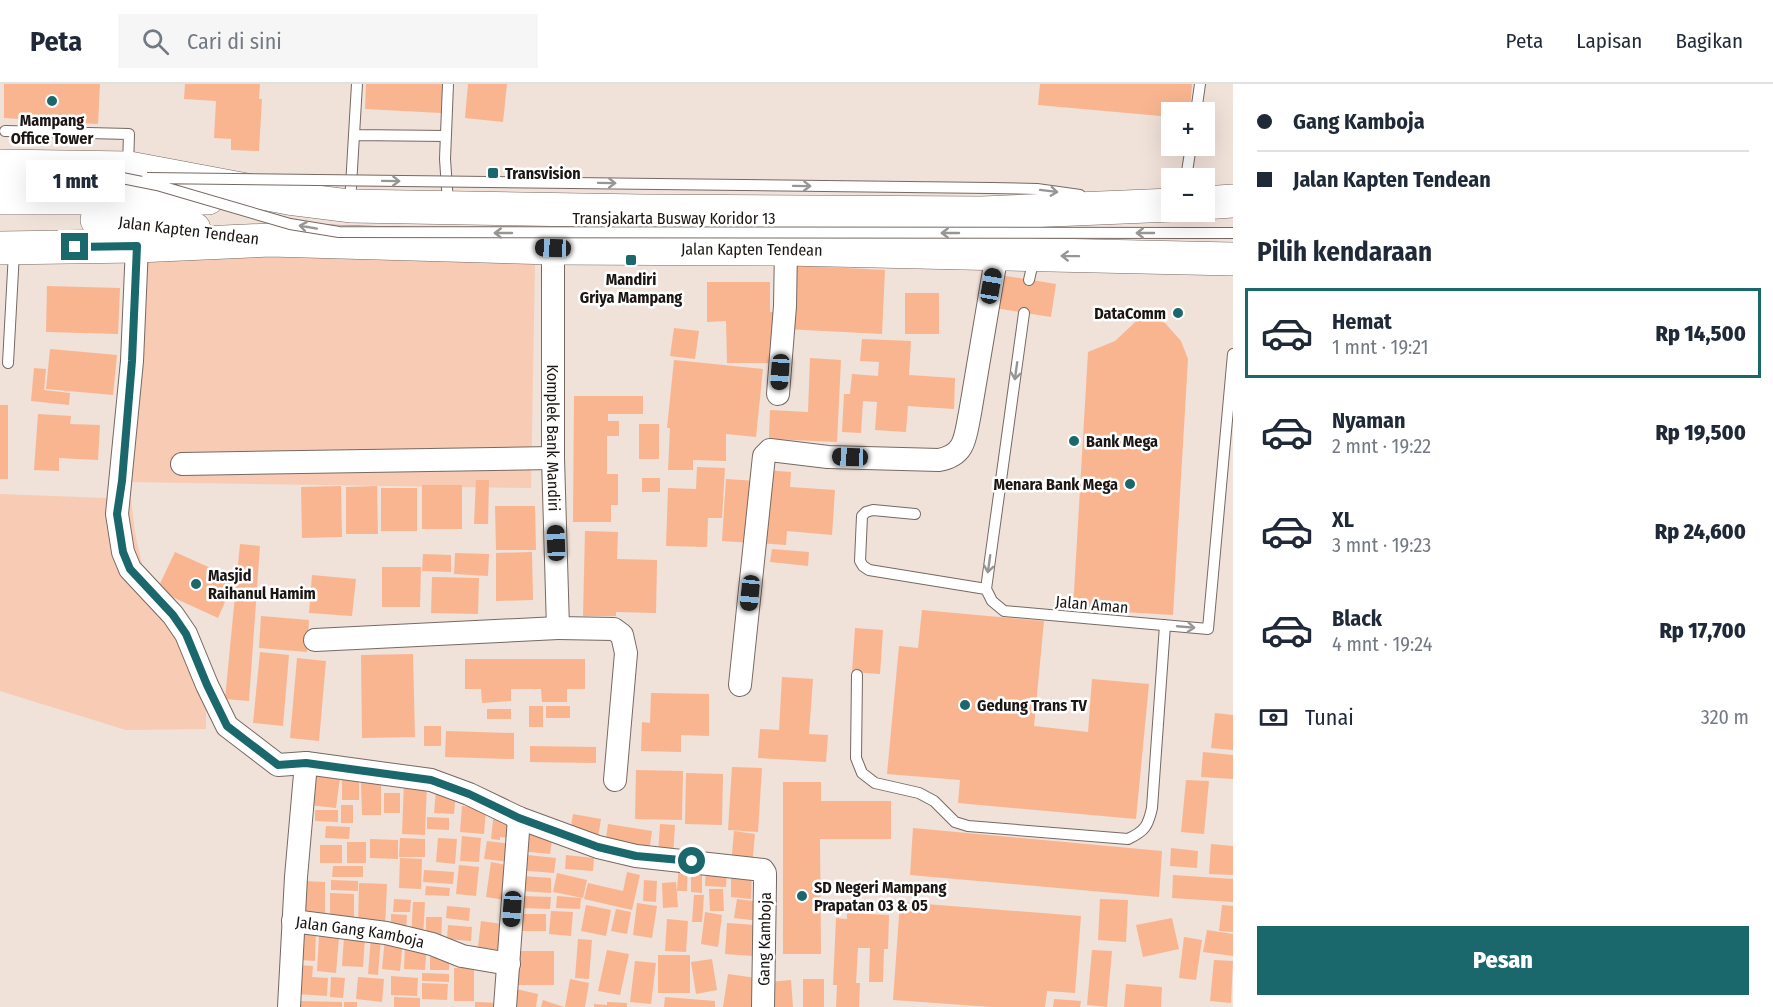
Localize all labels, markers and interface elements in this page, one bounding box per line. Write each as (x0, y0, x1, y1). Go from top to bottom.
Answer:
search box (118, 14, 538, 68)
text: Peta (30, 25, 82, 58)
icon: search (139, 25, 172, 58)
text: Cari di sini (187, 28, 282, 55)
text: Peta (1506, 28, 1543, 54)
text: Lapisan (1576, 28, 1642, 54)
text: Bagikan (1675, 28, 1743, 54)
marker: Mampang Office Tower (45, 94, 59, 108)
map controls (1161, 102, 1215, 222)
button: + (1161, 102, 1215, 156)
text: Gang Kamboja (1293, 108, 1425, 135)
place label: Mampang Office Tower (11, 111, 93, 148)
callout: 1 mnt (26, 160, 124, 202)
place label: Transvision (505, 164, 581, 183)
marker: Transvision (486, 166, 500, 180)
text: Jalan Kapten Tendean (1293, 166, 1491, 193)
button: − (1161, 168, 1215, 222)
text: 1 mnt (53, 169, 98, 193)
one-way arrow (380, 175, 400, 187)
one-way arrow (596, 177, 616, 189)
one-way arrow (791, 180, 811, 191)
one-way arrow (1039, 185, 1059, 196)
street label: Transjakarta Busway Koridor 13 (572, 209, 776, 228)
street label: Jalan Kapten Tendean (118, 212, 260, 249)
one-way arrow (299, 221, 319, 232)
one-way arrow (493, 227, 513, 239)
one-way arrow (940, 227, 960, 239)
one-way arrow (1135, 227, 1155, 239)
route end (61, 233, 88, 260)
text: Pilih kendaraan (1257, 236, 1432, 268)
car (535, 238, 571, 258)
street label: Jalan Kapten Tendean (681, 240, 823, 260)
one-way arrow (1060, 250, 1080, 261)
marker: Mandiri Griya Mampang (624, 253, 638, 267)
car (979, 267, 1003, 305)
place label: Mandiri Griya Mampang (580, 270, 682, 307)
place label: DataComm (1094, 304, 1166, 323)
marker: DataComm (1171, 306, 1185, 320)
icon: car (1260, 306, 1314, 360)
text: Hemat (1332, 308, 1392, 335)
text: Rp 14,500 (1655, 320, 1746, 347)
text: 1 mnt · 19:21 (1332, 335, 1429, 359)
car (770, 353, 790, 391)
one-way arrow (1010, 360, 1021, 380)
street label: Komplek Bank Mandiri (543, 364, 564, 512)
icon: car (1260, 405, 1314, 459)
text: Nyaman (1332, 407, 1405, 434)
text: Rp 19,500 (1655, 419, 1746, 446)
place label: Bank Mega (1086, 432, 1158, 451)
marker: Bank Mega (1067, 434, 1081, 448)
text: 2 mnt · 19:22 (1332, 434, 1431, 458)
car (832, 447, 868, 467)
place label: Menara Bank Mega (993, 475, 1118, 494)
marker: Menara Bank Mega (1123, 477, 1137, 491)
icon: car (1260, 504, 1314, 558)
text: XL (1332, 506, 1354, 533)
text: Rp 24,600 (1655, 518, 1746, 545)
car (546, 525, 566, 561)
text: 3 mnt · 19:23 (1332, 533, 1431, 557)
one-way arrow (984, 553, 995, 573)
place label: Masjid Raihanul Hamim (208, 566, 316, 603)
car (739, 574, 761, 612)
marker: Masjid Raihanul Hamim (189, 577, 203, 591)
street label: Jalan Aman (1055, 592, 1129, 617)
icon: car (1260, 603, 1314, 657)
text: Black (1332, 605, 1382, 632)
text: Rp 17,700 (1659, 617, 1746, 644)
one-way arrow (1175, 622, 1195, 633)
text: 4 mnt · 19:24 (1332, 632, 1432, 656)
place label: Gedung Trans TV (977, 696, 1088, 715)
marker: Gedung Trans TV (958, 698, 972, 712)
icon: cash (1257, 701, 1290, 734)
text: Tunai (1305, 704, 1354, 731)
text: 320 m (1701, 705, 1749, 729)
route start (678, 847, 705, 874)
place label: SD Negeri Mampang Prapatan 03 & 05 (814, 878, 946, 915)
marker: SD Negeri Mampang Prapatan 03 & 05 (795, 889, 809, 903)
car (502, 890, 522, 928)
street label: Gang Kamboja (754, 892, 775, 986)
street label: Jalan Gang Kamboja (295, 912, 427, 952)
button: Pesan (1257, 926, 1749, 995)

